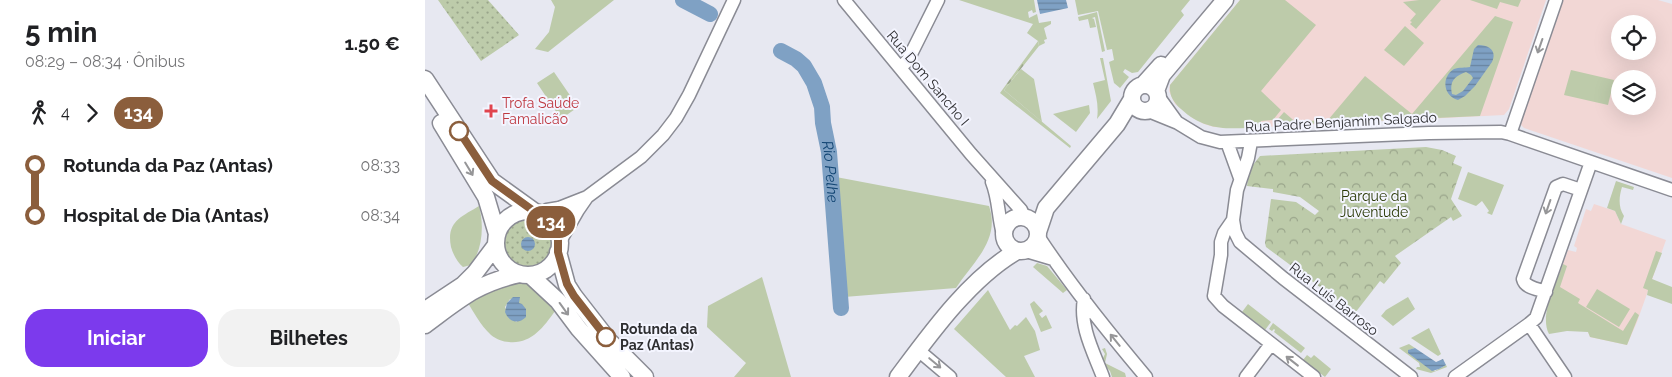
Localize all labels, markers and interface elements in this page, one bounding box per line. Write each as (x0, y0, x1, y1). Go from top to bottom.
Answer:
map controls (1611, 15, 1656, 115)
button: locate (1611, 15, 1656, 60)
text: 5 min (25, 16, 97, 49)
street label: Rua Dom Sancho I (884, 27, 972, 129)
text: 1.50 € (344, 32, 400, 54)
one-way arrow (1535, 38, 1544, 53)
text: 08:29 – 08:34 · Ônibus (25, 52, 185, 71)
button: layers (1611, 70, 1656, 115)
place label: Trofa Saúde Famalicão (502, 95, 579, 127)
icon: walk (25, 99, 53, 127)
icon: forward (78, 99, 106, 127)
text: 134 (124, 102, 153, 123)
text: 4 (61, 103, 70, 122)
marker: Trofa Saúde Famalicão (484, 104, 498, 118)
street label: Rua Padre Benjamim Salgado (1245, 109, 1437, 135)
unlabelled marker (449, 121, 469, 141)
water label: Rio Pelhe (818, 139, 842, 203)
text: Rotunda da Paz (Antas) (63, 154, 273, 176)
text: 08:33 (361, 156, 400, 175)
one-way arrow (465, 161, 475, 175)
park label: Parque da Juventude (1340, 188, 1408, 220)
one-way arrow (1543, 199, 1552, 214)
text: Hospital de Dia (Antas) (63, 204, 269, 226)
text: 08:34 (360, 206, 400, 225)
line badge: 134 (522, 206, 580, 238)
text: 134 (536, 211, 566, 232)
street label: Rua Luís Barroso (1286, 259, 1382, 339)
one-way arrow (559, 302, 569, 316)
button: Iniciar (25, 309, 208, 367)
button: Bilhetes (218, 309, 400, 367)
place label: Rotunda da Paz (Antas) (620, 321, 697, 353)
marker: Rotunda da Paz (Antas) (596, 327, 616, 347)
one-way arrow (1110, 333, 1121, 346)
one-way arrow (1286, 355, 1299, 366)
one-way arrow (928, 358, 941, 369)

